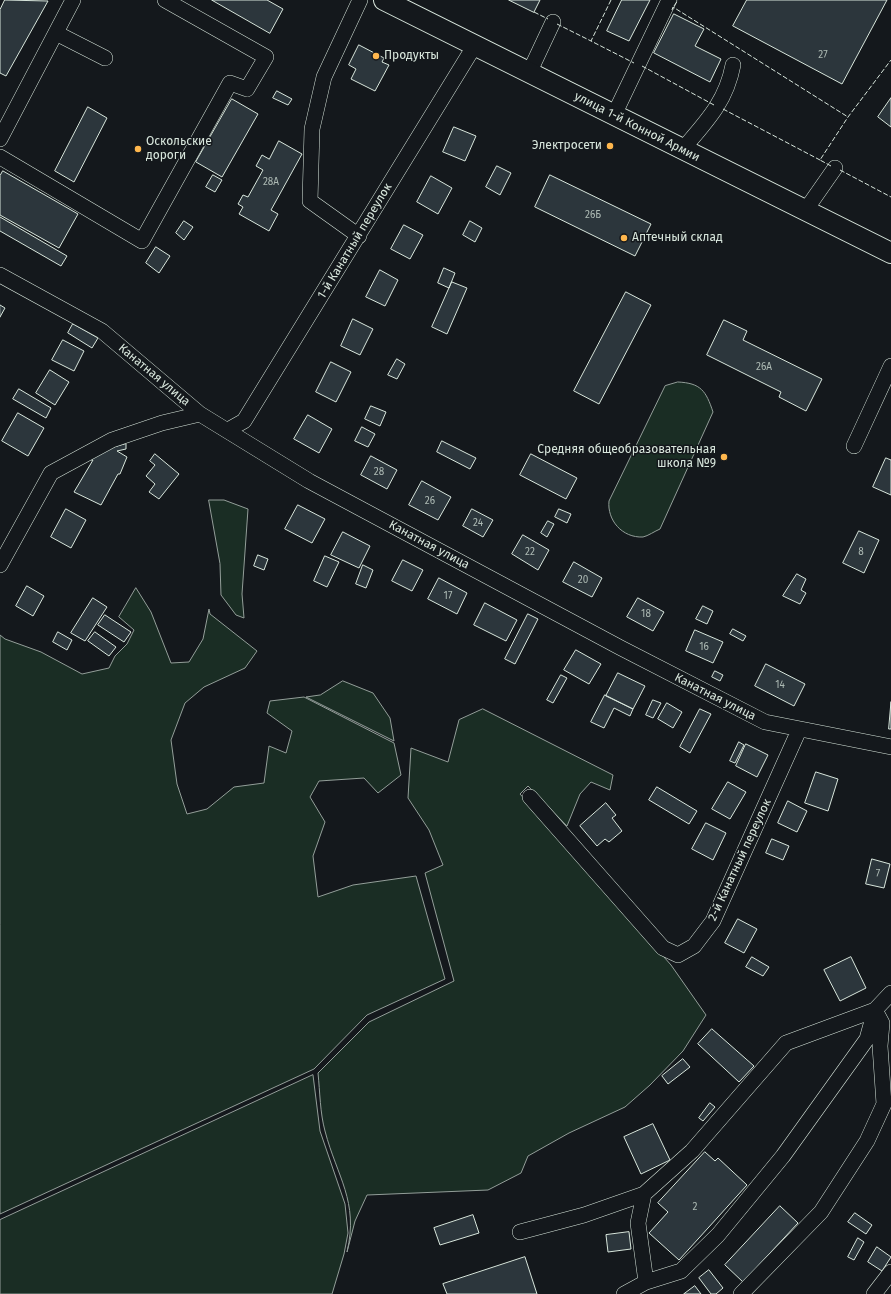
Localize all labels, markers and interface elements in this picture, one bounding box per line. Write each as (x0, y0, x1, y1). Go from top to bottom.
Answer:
place label: Продукты (384, 49, 439, 63)
house number: 27 (818, 49, 828, 61)
marker: Продукты (371, 51, 381, 61)
street label: улица 1-й Конной Армии (572, 89, 702, 165)
place label: Оскольские дороги (146, 135, 212, 163)
place label: Электросети (532, 139, 602, 153)
marker: Электросети (605, 141, 615, 151)
marker: Оскольские дороги (133, 144, 143, 154)
house number: 28А (263, 176, 279, 188)
street label: 1-й Канатный переулок (315, 181, 395, 301)
house number: 26Б (585, 209, 601, 221)
place label: Аптечный склад (632, 231, 723, 245)
marker: Аптечный склад (619, 233, 629, 243)
street label: Канатная улица (115, 341, 193, 409)
house number: 26А (756, 361, 772, 373)
place label: Средняя общеобразовательная школа №9 (537, 443, 716, 471)
marker: Средняя общеобразовательная школа №9 (719, 452, 729, 462)
house number: 28 (374, 466, 384, 478)
house number: 26 (425, 495, 435, 507)
house number: 24 (473, 517, 483, 529)
street label: Канатная улица (386, 518, 472, 572)
house number: 22 (525, 546, 535, 558)
house number: 8 (858, 546, 864, 558)
house number: 20 (578, 574, 588, 586)
house number: 17 (444, 590, 452, 602)
house number: 18 (641, 608, 651, 620)
house number: 16 (699, 641, 709, 653)
street label: Канатная улица (672, 670, 758, 724)
house number: 14 (775, 679, 785, 691)
street label: 2-й Канатный переулок (705, 797, 775, 923)
house number: 7 (876, 868, 880, 880)
house number: 2 (693, 1201, 697, 1213)

